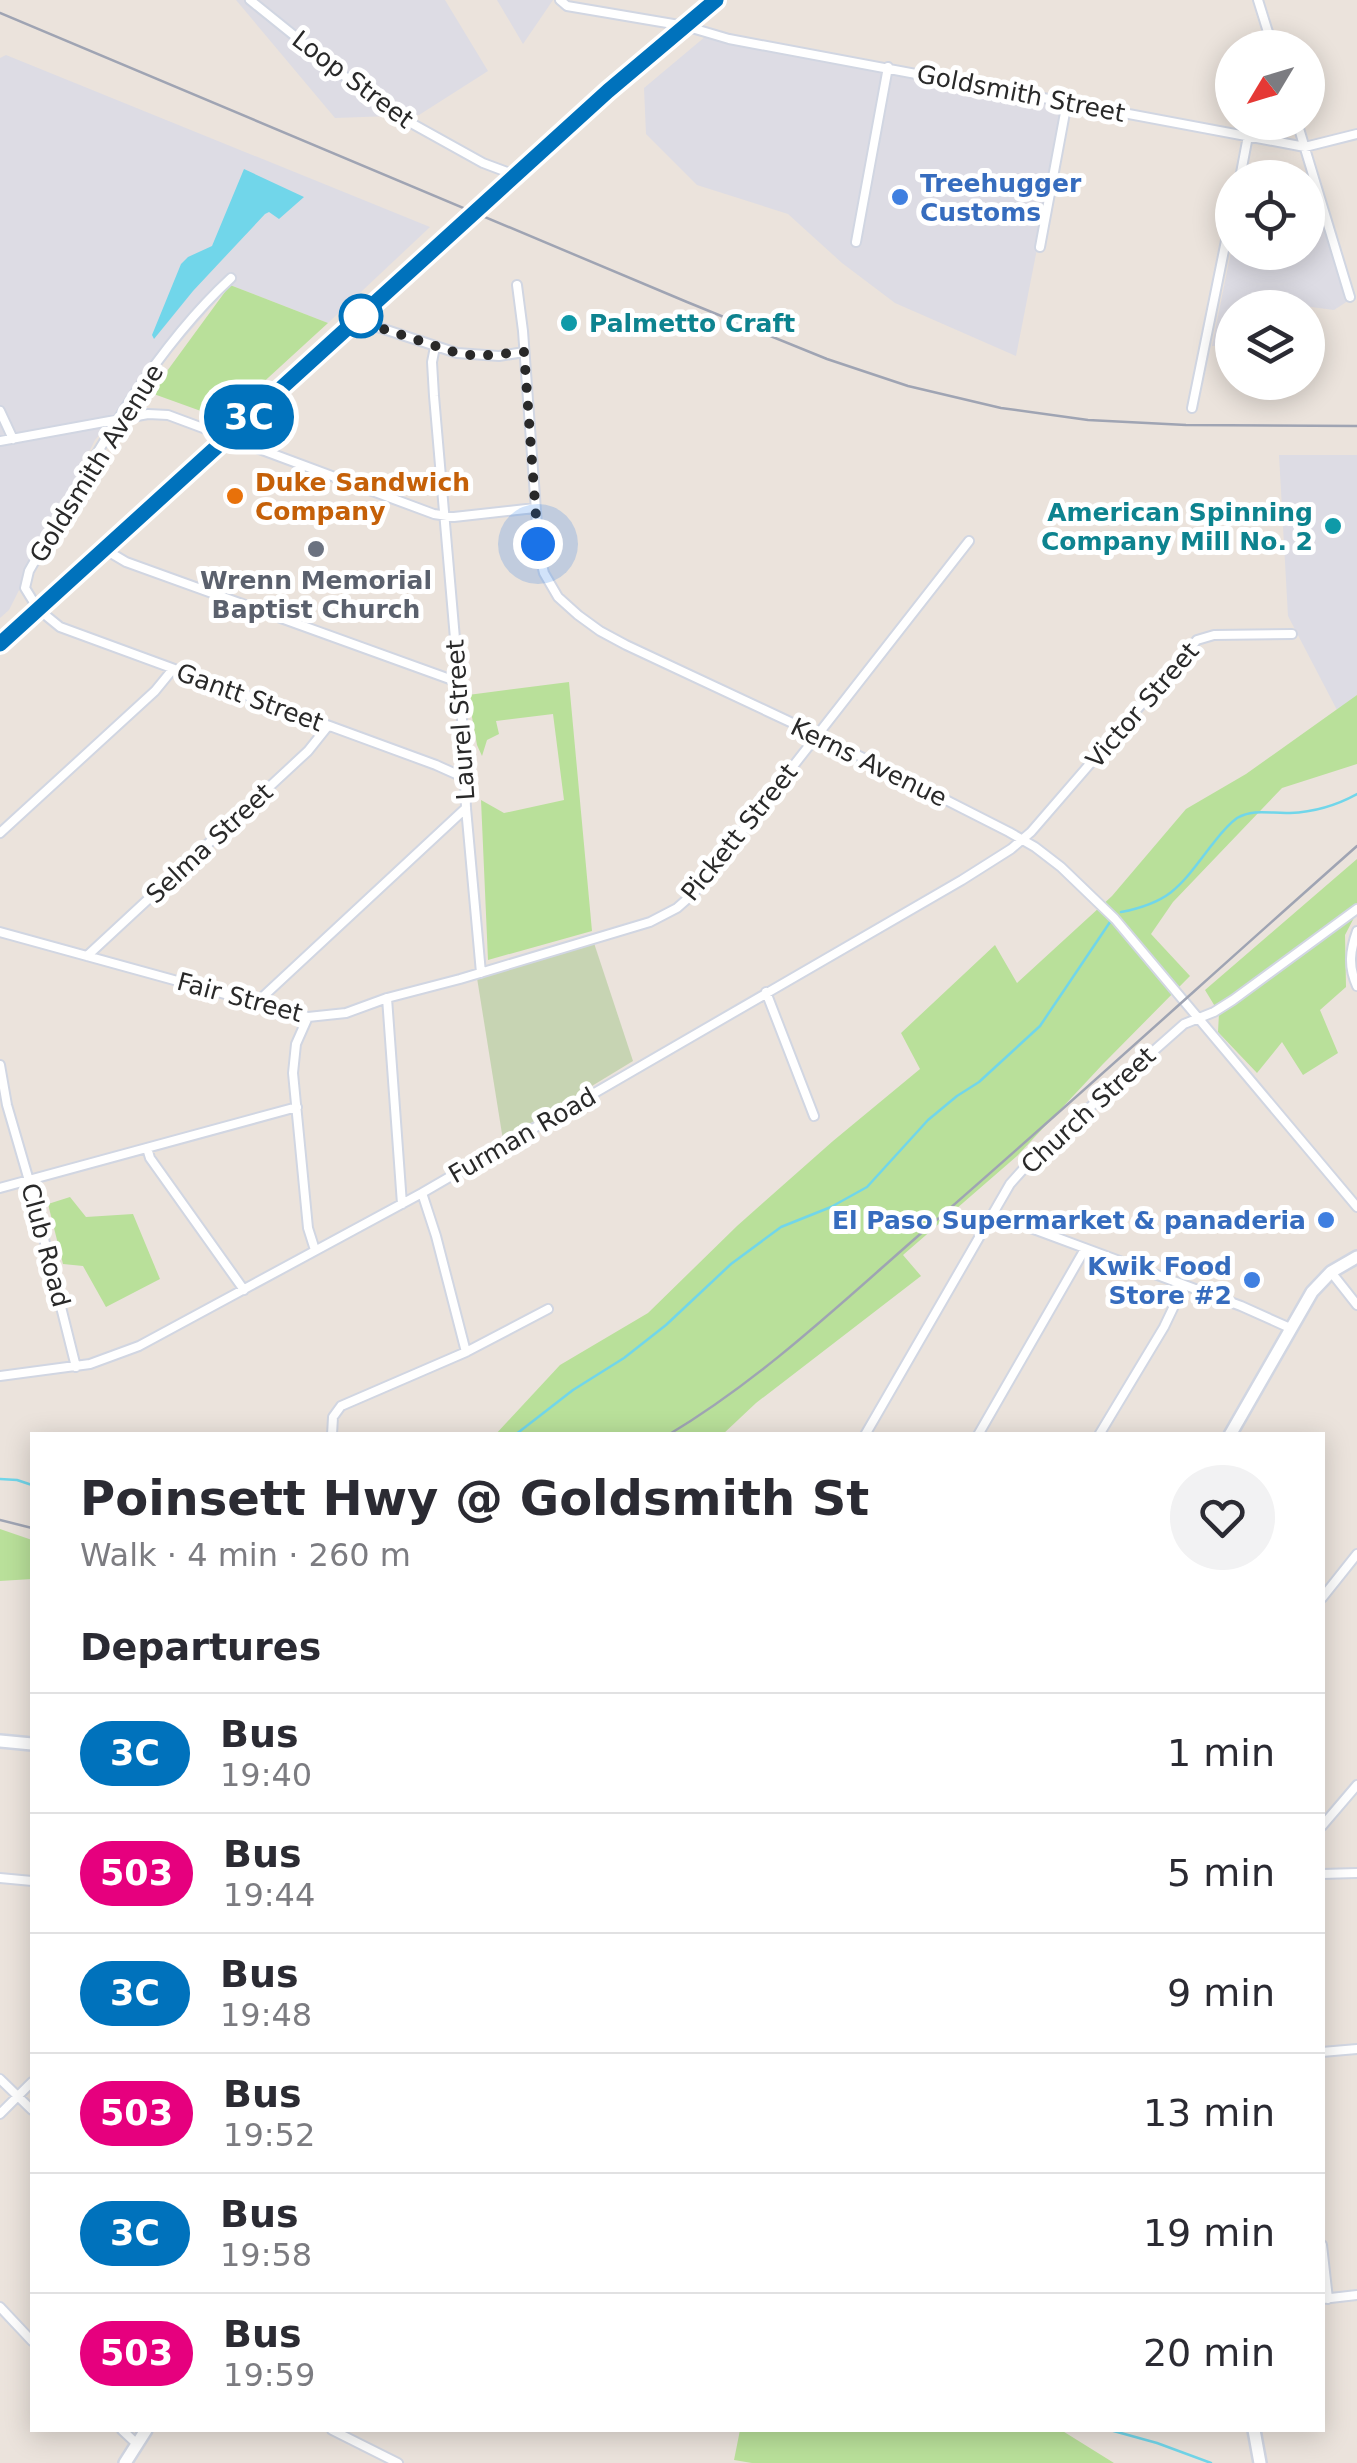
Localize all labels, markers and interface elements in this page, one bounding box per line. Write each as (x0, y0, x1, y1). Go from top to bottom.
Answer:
street label: Loop Street (287, 25, 419, 134)
north arrow (1215, 30, 1325, 140)
map controls (1215, 30, 1325, 400)
street label: Goldsmith Street (914, 59, 1128, 128)
button: locate (1215, 160, 1325, 270)
place label: Treehugger Customs (920, 169, 1082, 227)
marker: Treehugger Customs (889, 186, 911, 208)
button: layers (1215, 290, 1325, 400)
unlabelled marker (340, 295, 382, 337)
place label: Palmetto Craft (589, 309, 795, 338)
marker: Palmetto Craft (558, 312, 580, 334)
street label: Goldsmith Avenue (24, 359, 169, 568)
line badge: 3C (204, 384, 294, 450)
text: 3C (224, 397, 274, 437)
place label: Duke Sandwich Company (255, 468, 470, 526)
marker: Duke Sandwich Company (224, 485, 246, 507)
place label: American Spinning Company Mill No. 2 (1041, 498, 1313, 556)
marker: American Spinning Company Mill No. 2 (1322, 515, 1344, 537)
your location (513, 519, 563, 569)
marker: Wrenn Memorial Baptist Church (305, 538, 327, 560)
place label: Wrenn Memorial Baptist Church (200, 566, 432, 624)
street label: Victor Street (1080, 637, 1205, 774)
street label: Laurel Street (440, 638, 481, 801)
street label: Gantt Street (172, 657, 327, 738)
street label: Kerns Avenue (786, 712, 952, 813)
street label: Pickett Street (675, 758, 804, 907)
street label: Selma Street (140, 777, 279, 909)
street label: Fair Street (174, 967, 306, 1028)
street label: Church Street (1015, 1041, 1161, 1180)
street label: Furman Road (444, 1082, 601, 1189)
street label: Club Road (15, 1180, 76, 1310)
place label: El Paso Supermarket & panaderia (832, 1206, 1306, 1235)
marker: El Paso Supermarket & panaderia (1315, 1209, 1337, 1231)
place label: Kwik Food Store #2 (1087, 1252, 1232, 1310)
marker: Kwik Food Store #2 (1241, 1269, 1263, 1291)
button: heart (1170, 1465, 1275, 1570)
text: Poinsett Hwy @ Goldsmith St (80, 1470, 869, 1526)
text: Walk · 4 min · 260 m (80, 1536, 411, 1574)
text: Departures (80, 1625, 321, 1669)
text: Bus (220, 1712, 299, 1756)
text: 1 min (1167, 1731, 1275, 1775)
text: 3C (110, 1733, 160, 1773)
text: 19:40 (220, 1756, 312, 1794)
text: Bus (223, 1832, 302, 1876)
text: 5 min (1167, 1851, 1275, 1895)
text: 503 (100, 1853, 173, 1893)
text: 19:44 (223, 1876, 315, 1914)
text: Bus (220, 1952, 299, 1996)
text: 9 min (1167, 1971, 1275, 2015)
text: 3C (110, 1973, 160, 2013)
text: 19:48 (220, 1996, 312, 2034)
text: Bus (223, 2072, 302, 2116)
text: 13 min (1143, 2091, 1275, 2135)
text: 503 (100, 2093, 173, 2133)
text: 19:52 (223, 2116, 315, 2154)
text: Bus (220, 2192, 299, 2236)
text: 19 min (1143, 2211, 1275, 2255)
text: 3C (110, 2213, 160, 2253)
text: 19:58 (220, 2236, 312, 2274)
text: Bus (223, 2312, 302, 2356)
text: 20 min (1143, 2331, 1275, 2375)
text: 503 (100, 2333, 173, 2373)
text: 19:59 (223, 2356, 315, 2394)

